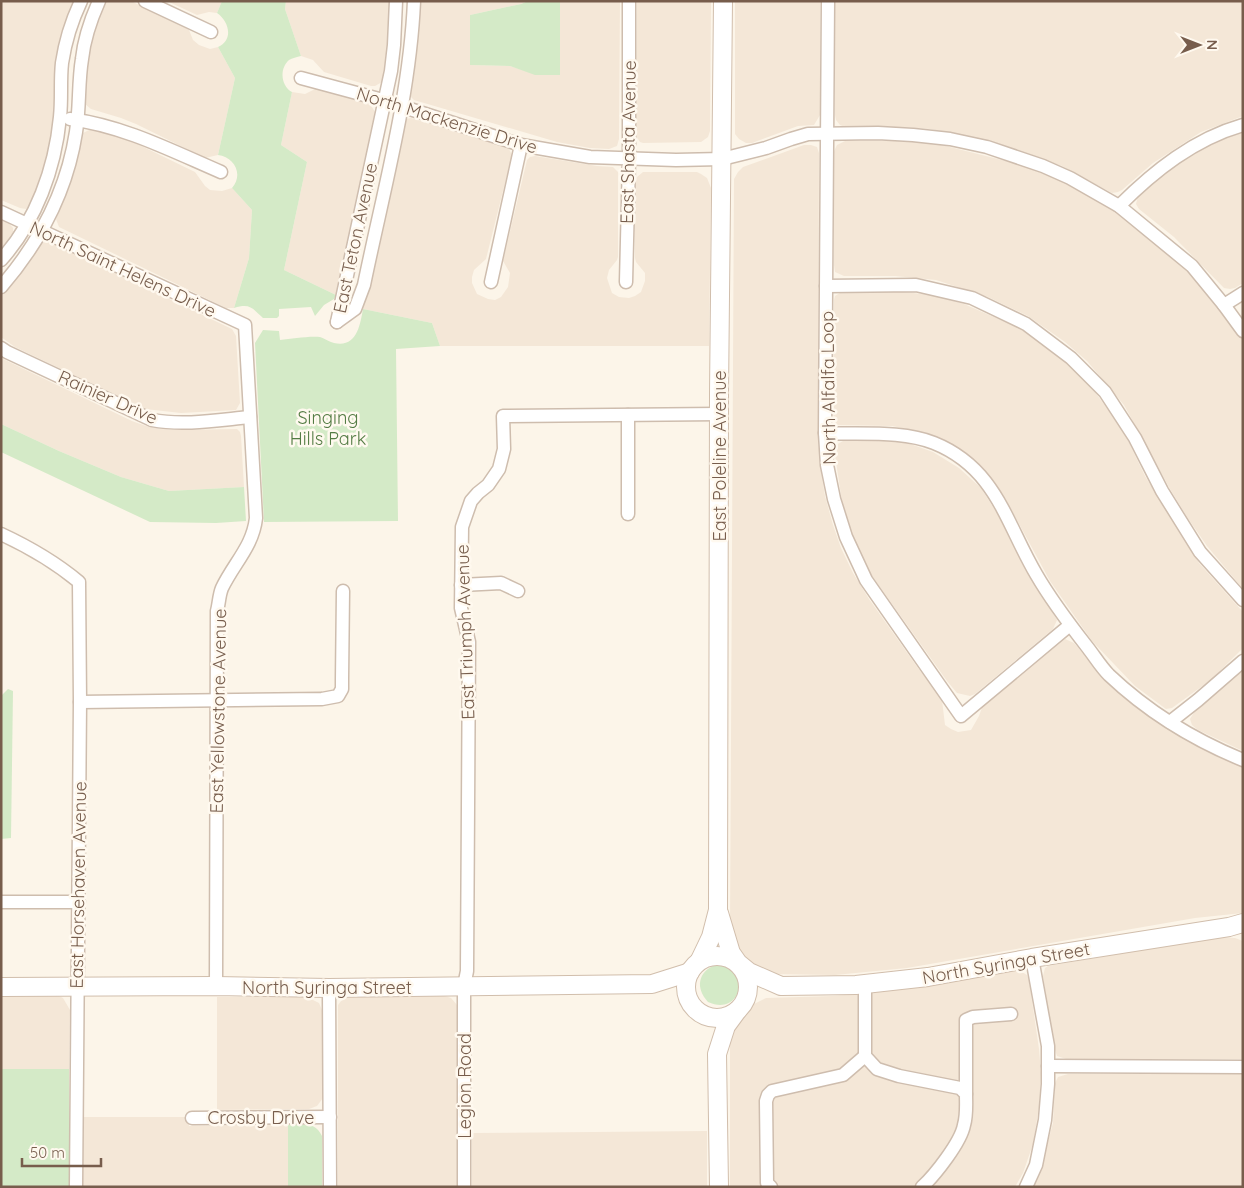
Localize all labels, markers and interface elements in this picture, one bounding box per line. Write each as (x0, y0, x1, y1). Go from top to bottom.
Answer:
north arrow (1174, 20, 1224, 70)
text: N (1203, 40, 1221, 50)
street label: East Shasta Avenue (615, 60, 641, 224)
street label: North Mackenzie Drive (354, 82, 540, 158)
street label: East Teton Avenue (328, 161, 382, 315)
street label: North Saint Helens Drive (26, 216, 220, 322)
street label: North Alfalfa Loop (815, 311, 841, 465)
street label: Rainier Drive (55, 365, 161, 429)
street label: East Poleline Avenue (708, 370, 731, 542)
park label: Singing Hills Park (290, 406, 366, 450)
street label: East Triumph Avenue (450, 544, 480, 720)
street label: East Yellowstone Avenue (205, 608, 231, 814)
street label: East Horsehaven Avenue (65, 781, 91, 989)
street label: North Syringa Street (920, 937, 1092, 989)
street label: North Syringa Street (242, 976, 412, 999)
street label: Legion Road (453, 1033, 476, 1139)
street label: Crosby Drive (208, 1106, 314, 1129)
scale bar (22, 1136, 101, 1168)
text: 50 m (30, 1143, 65, 1162)

